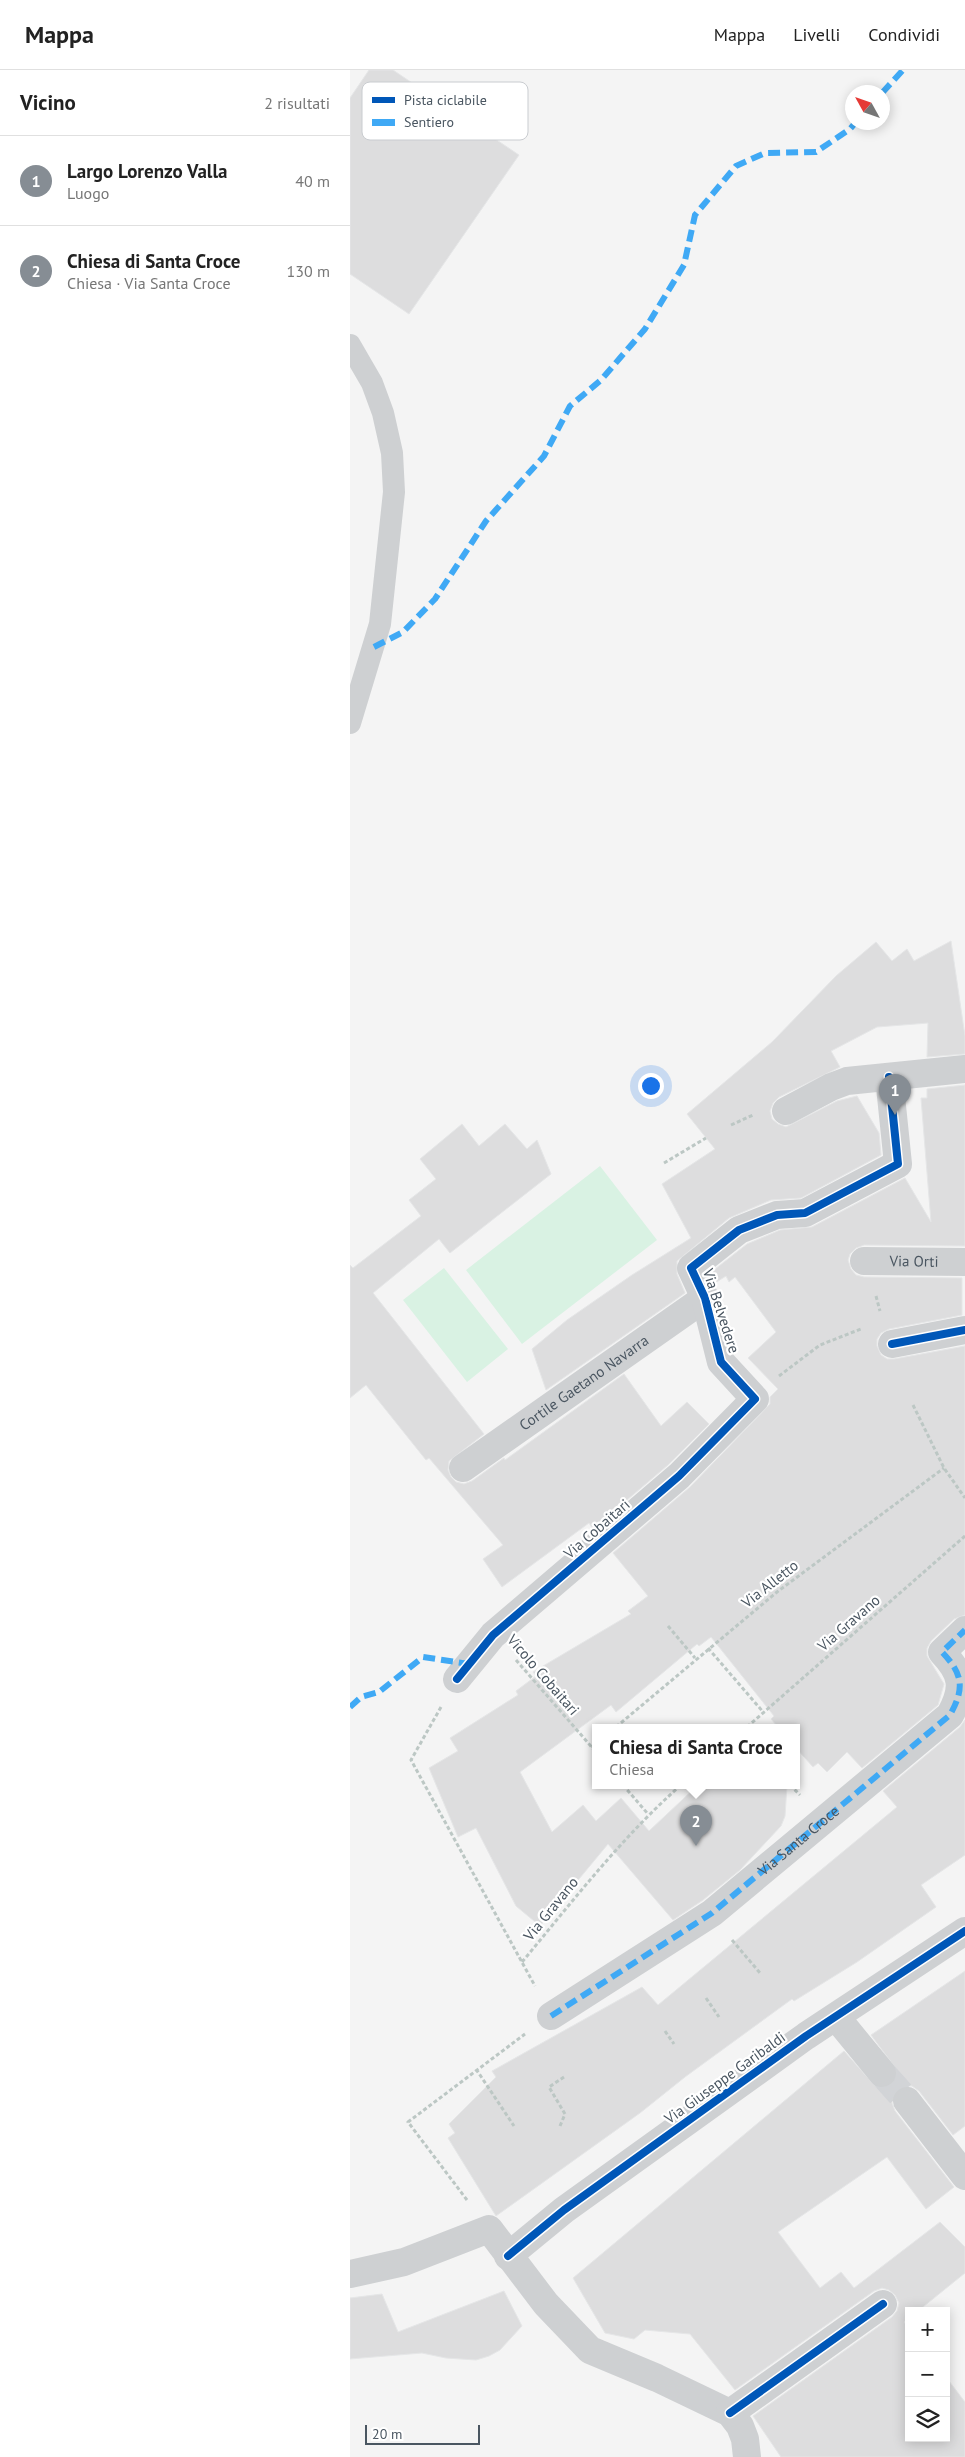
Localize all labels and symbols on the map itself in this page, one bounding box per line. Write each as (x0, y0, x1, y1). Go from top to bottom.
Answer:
legend (362, 82, 528, 140)
north arrow (845, 85, 890, 130)
text: Pista ciclabile (404, 91, 487, 109)
text: Sentiero (404, 113, 454, 131)
your location (638, 1073, 664, 1099)
pin: 1 (879, 1074, 911, 1115)
street label: Via Orti (888, 1251, 939, 1271)
street label: Via Belvedere (699, 1265, 744, 1356)
street label: Cortile Gaetano Navarra (515, 1331, 652, 1435)
street label: Via Cobaitari (559, 1495, 634, 1563)
street label: Via Alletto (737, 1556, 802, 1612)
street label: Via Gravano (813, 1590, 884, 1656)
street label: Vicolo Cobaitari (503, 1630, 584, 1719)
street label: Via Santa Croce (753, 1801, 843, 1880)
pin: 2 (680, 1805, 712, 1846)
street label: Via Gravano (518, 1873, 582, 1945)
street label: Via Giuseppe Garibaldi (660, 2027, 789, 2128)
scale bar (365, 2422, 480, 2445)

